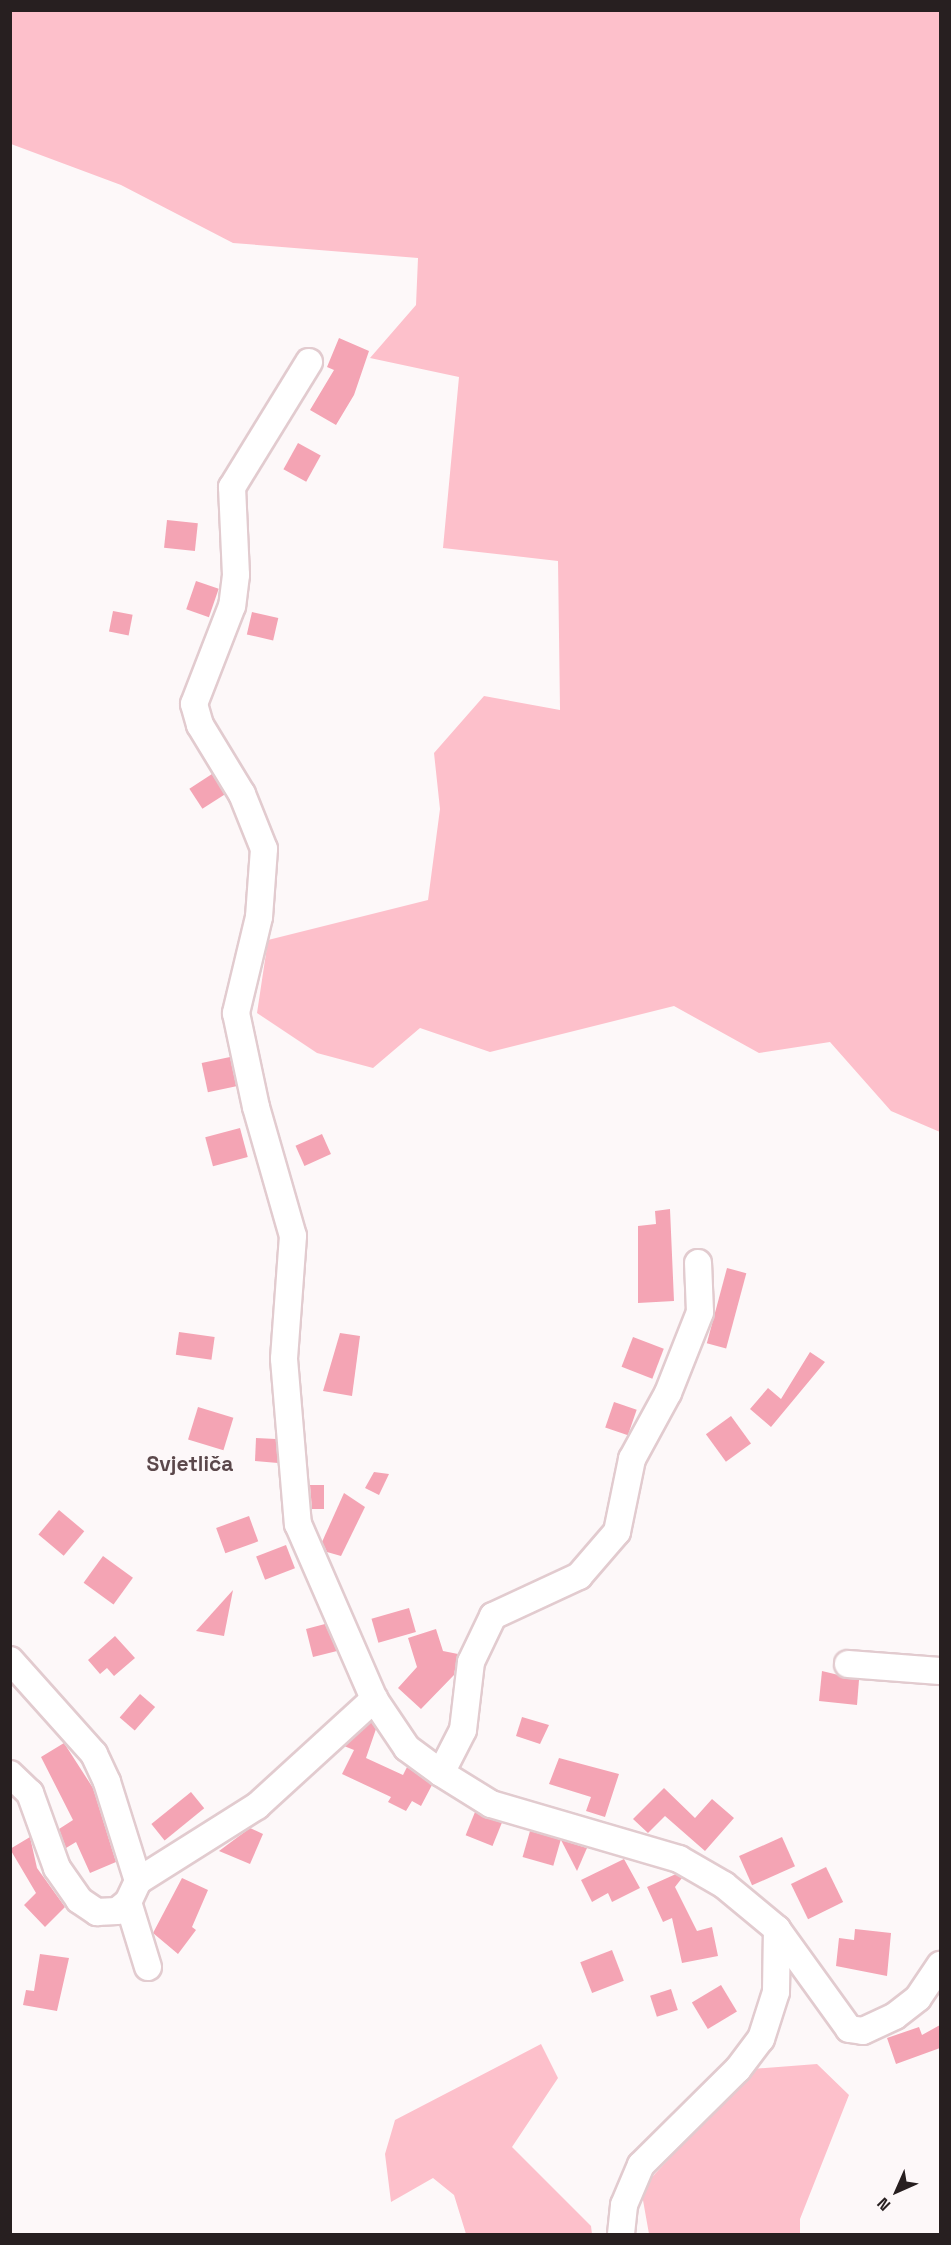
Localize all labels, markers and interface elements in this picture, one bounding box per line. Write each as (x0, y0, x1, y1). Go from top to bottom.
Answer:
district label: Svjetliča (147, 1451, 233, 1477)
north arrow (867, 2161, 927, 2221)
text: N (873, 2193, 895, 2215)

